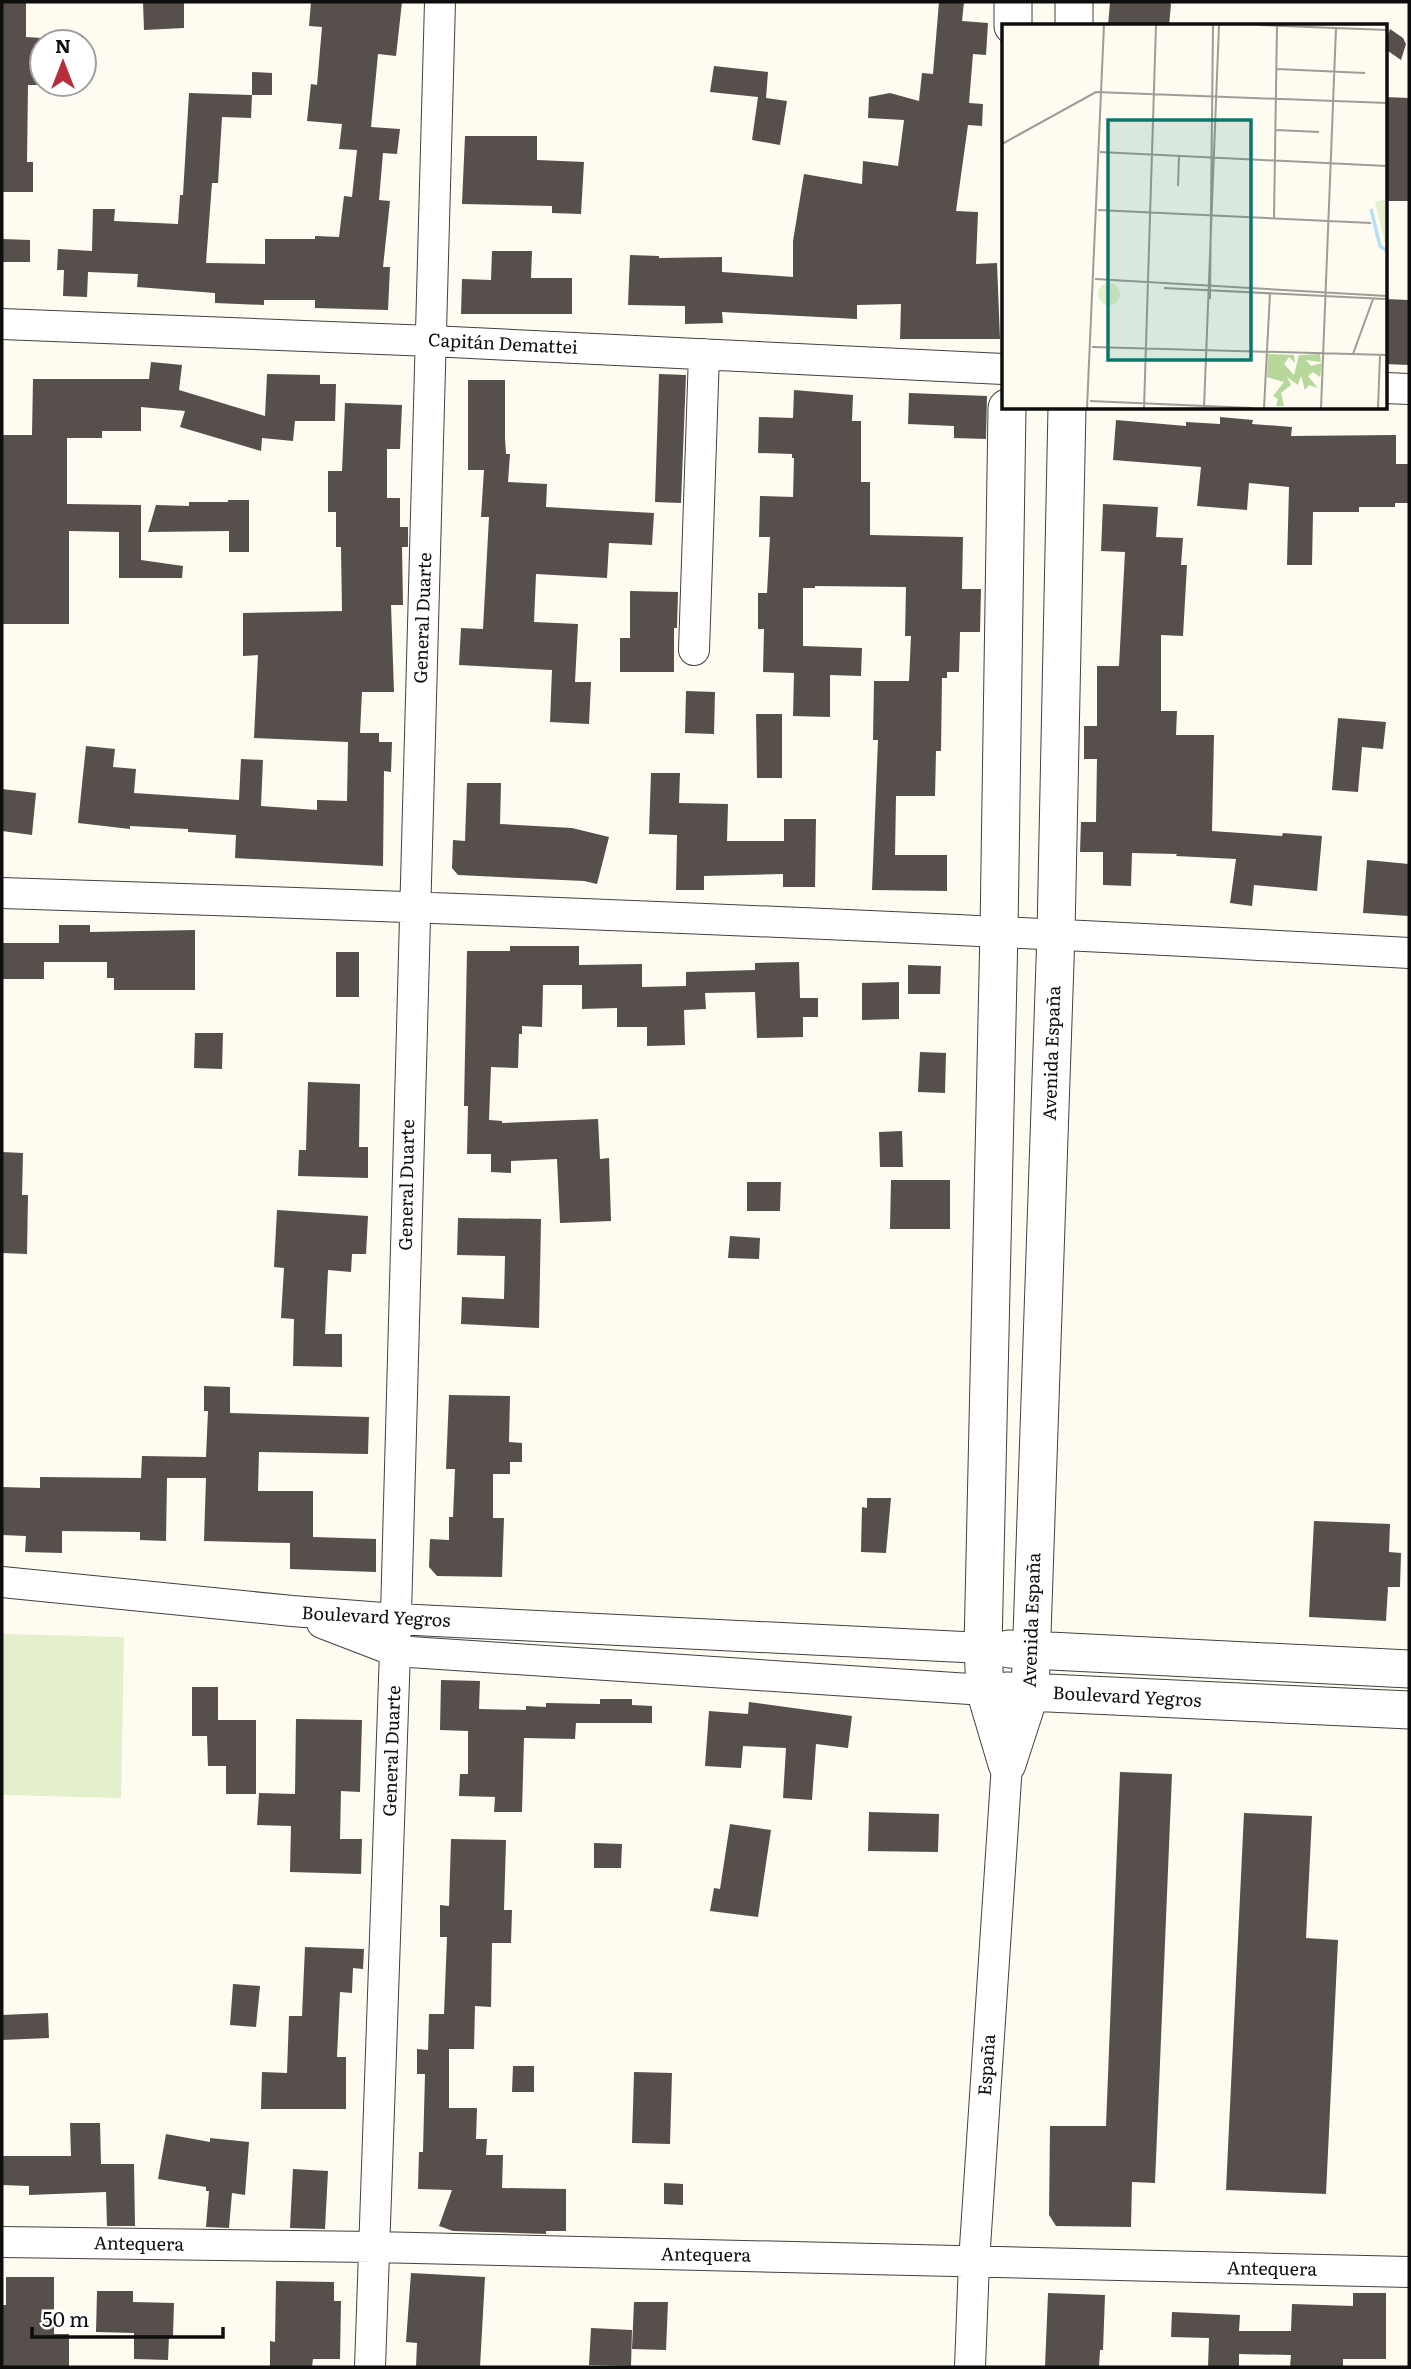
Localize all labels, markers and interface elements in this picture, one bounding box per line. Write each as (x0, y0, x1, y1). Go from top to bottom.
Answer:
inset map (1002, 24, 1386, 410)
north arrow (28, 28, 98, 98)
text: N (55, 31, 71, 59)
street label: Capitán Demattei (427, 325, 579, 360)
street label: General Duarte (406, 552, 437, 684)
street label: Avenida España (1035, 985, 1066, 1121)
street label: General Duarte (391, 1119, 420, 1251)
street label: Avenida España (1015, 1552, 1046, 1688)
street label: Boulevard Yegros (301, 1598, 451, 1633)
street label: Boulevard Yegros (1052, 1678, 1202, 1713)
street label: General Duarte (375, 1685, 406, 1817)
street label: España (970, 2033, 1001, 2097)
street label: Antequera (94, 2228, 185, 2257)
street label: Antequera (661, 2239, 752, 2268)
street label: Antequera (1227, 2253, 1318, 2282)
scale bar (32, 2296, 222, 2340)
text: 50 m (42, 2302, 89, 2333)

